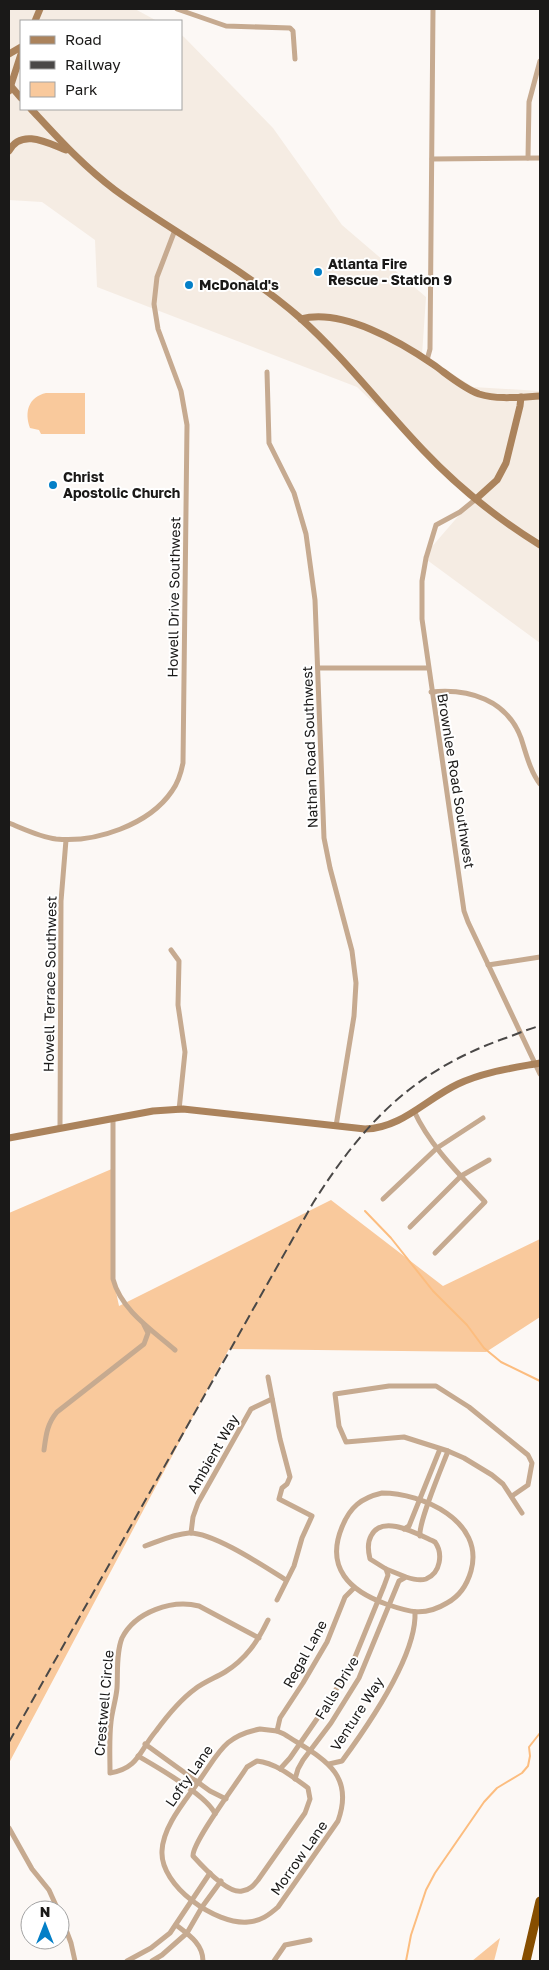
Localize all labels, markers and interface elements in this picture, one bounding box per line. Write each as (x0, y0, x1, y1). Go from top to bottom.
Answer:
legend (20, 20, 182, 110)
text: Road (65, 30, 102, 48)
text: Railway (65, 55, 121, 73)
text: Park (65, 80, 98, 98)
place label: Atlanta Fire Rescue - Station 9 (328, 255, 452, 288)
marker: Atlanta Fire Rescue - Station 9 (312, 266, 324, 278)
place label: McDonald's (199, 276, 279, 293)
marker: McDonald's (183, 279, 195, 291)
place label: Christ Apostolic Church (63, 468, 180, 501)
marker: Christ Apostolic Church (47, 479, 59, 491)
street label: Howell Drive Southwest (164, 516, 183, 678)
street label: Nathan Road Southwest (298, 665, 321, 829)
street label: Brownlee Road Southwest (434, 692, 479, 870)
street label: Howell Terrace Southwest (39, 896, 60, 1072)
street label: Ambient Way (183, 1411, 242, 1496)
street label: Regal Lane (279, 1617, 330, 1691)
street label: Crestwell Circle (90, 1649, 117, 1757)
street label: Falls Drive (311, 1653, 362, 1722)
street label: Venture Way (326, 1674, 387, 1754)
street label: Lofty Lane (161, 1742, 216, 1810)
street label: Morrow Lane (267, 1817, 331, 1898)
north arrow (20, 1900, 70, 1950)
text: N (40, 1903, 50, 1920)

